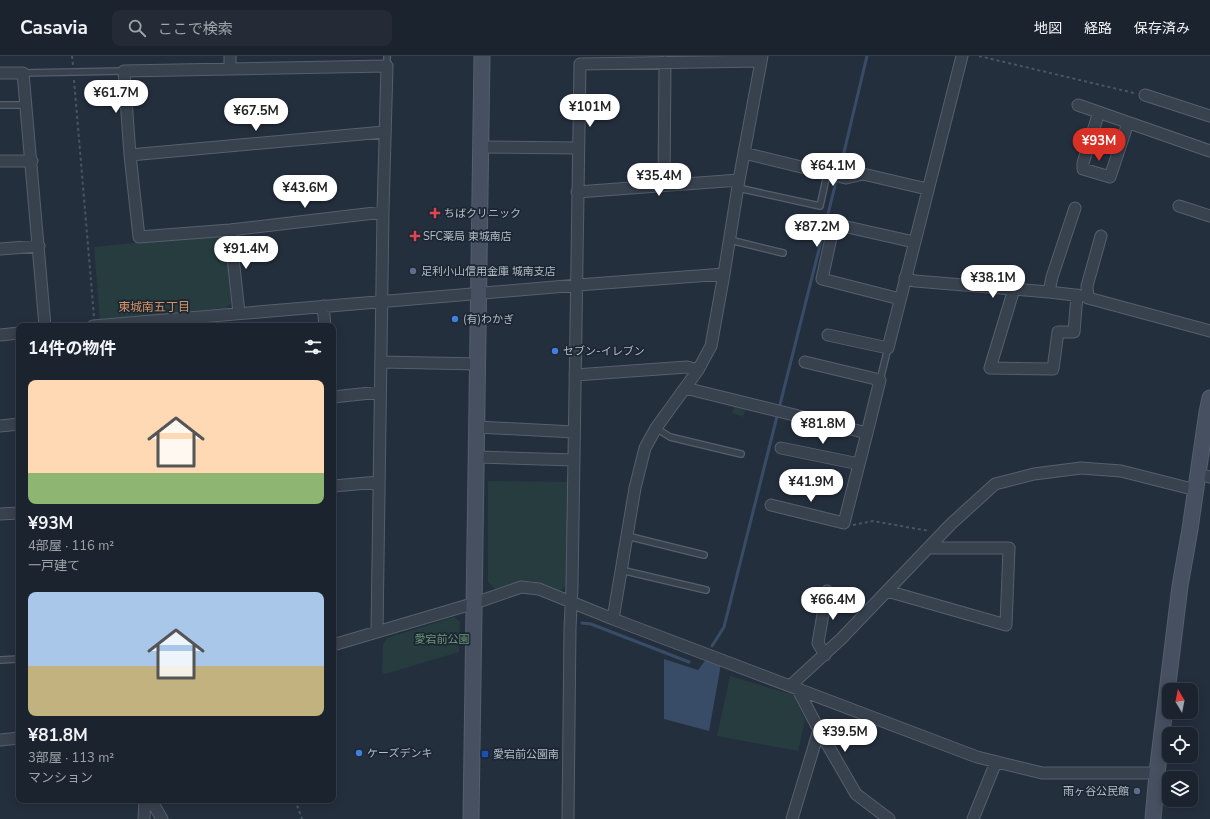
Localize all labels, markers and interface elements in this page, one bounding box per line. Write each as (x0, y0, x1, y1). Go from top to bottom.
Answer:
search box (112, 10, 392, 46)
text: Casavia (20, 15, 88, 41)
icon: search (126, 17, 148, 39)
text: ここで検索 (158, 19, 233, 39)
text: 地図 (1034, 19, 1062, 38)
text: 経路 (1084, 19, 1112, 38)
text: 保存済み (1134, 19, 1190, 38)
pin: ¥61.7M (83, 80, 149, 114)
text: ¥61.7M (93, 84, 139, 102)
pin: ¥101M (562, 94, 618, 128)
pin: ¥67.5M (223, 98, 289, 132)
text: ¥101M (569, 98, 611, 116)
text: ¥67.5M (233, 102, 279, 120)
pin: ¥93M (1075, 128, 1123, 162)
text: ¥93M (1082, 132, 1116, 150)
pin: ¥64.1M (800, 153, 866, 187)
text: ¥64.1M (810, 157, 856, 175)
pin: ¥35.4M (626, 163, 692, 197)
text: ¥35.4M (636, 167, 682, 185)
pin: ¥43.6M (272, 175, 338, 209)
text: ¥43.6M (282, 179, 328, 197)
place label: ちばクリニック (444, 206, 521, 221)
marker: ちばクリニック (429, 207, 441, 219)
pin: ¥87.2M (784, 214, 850, 248)
text: ¥87.2M (794, 218, 840, 236)
place label: SFC薬局 東城南店 (423, 229, 512, 244)
marker: SFC薬局 東城南店 (410, 231, 420, 241)
pin: ¥91.4M (213, 236, 279, 270)
text: ¥91.4M (223, 240, 269, 258)
place label: 足利小山信用金庫 城南支店 (421, 264, 556, 279)
pin: ¥38.1M (960, 265, 1026, 299)
marker: 足利小山信用金庫 城南支店 (408, 266, 418, 276)
text: ¥38.1M (970, 269, 1016, 287)
district label: 東城南五丁目 (118, 299, 190, 315)
place label: (有)わかぎ (463, 312, 514, 327)
marker: (有)わかぎ (450, 314, 460, 324)
icon: filters (302, 336, 324, 358)
text: 14件の物件 (28, 337, 116, 360)
place label: セブン-イレブン (563, 344, 645, 359)
marker: セブン-イレブン (550, 346, 560, 356)
icon: home (140, 406, 212, 478)
pin: ¥81.8M (790, 411, 856, 445)
text: ¥81.8M (800, 415, 846, 433)
pin: ¥41.9M (778, 469, 844, 503)
text: ¥41.9M (788, 473, 834, 491)
text: ¥93M (28, 512, 73, 535)
text: 4部屋 · 116 m² (28, 537, 114, 555)
text: 一戸建て (28, 557, 80, 575)
pin: ¥66.4M (800, 587, 866, 621)
text: ¥66.4M (810, 591, 856, 609)
icon: home (140, 618, 212, 690)
park label: 愛宕前公園 (415, 632, 470, 647)
north arrow (1162, 683, 1198, 719)
map controls (1162, 683, 1198, 807)
pin: ¥39.5M (812, 719, 878, 753)
text: ¥39.5M (822, 723, 868, 741)
text: ¥81.8M (28, 724, 88, 747)
button: locate (1162, 727, 1198, 763)
place label: ケーズデンキ (367, 746, 432, 761)
place label: 愛宕前公園南 (493, 747, 559, 762)
marker: ケーズデンキ (354, 748, 364, 758)
text: 3部屋 · 113 m² (28, 749, 114, 767)
marker: 愛宕前公園南 (480, 749, 490, 759)
text: マンション (28, 769, 93, 787)
button: layers (1162, 771, 1198, 807)
place label: 雨ヶ谷公民館 (1063, 784, 1129, 799)
marker: 雨ヶ谷公民館 (1132, 786, 1142, 796)

